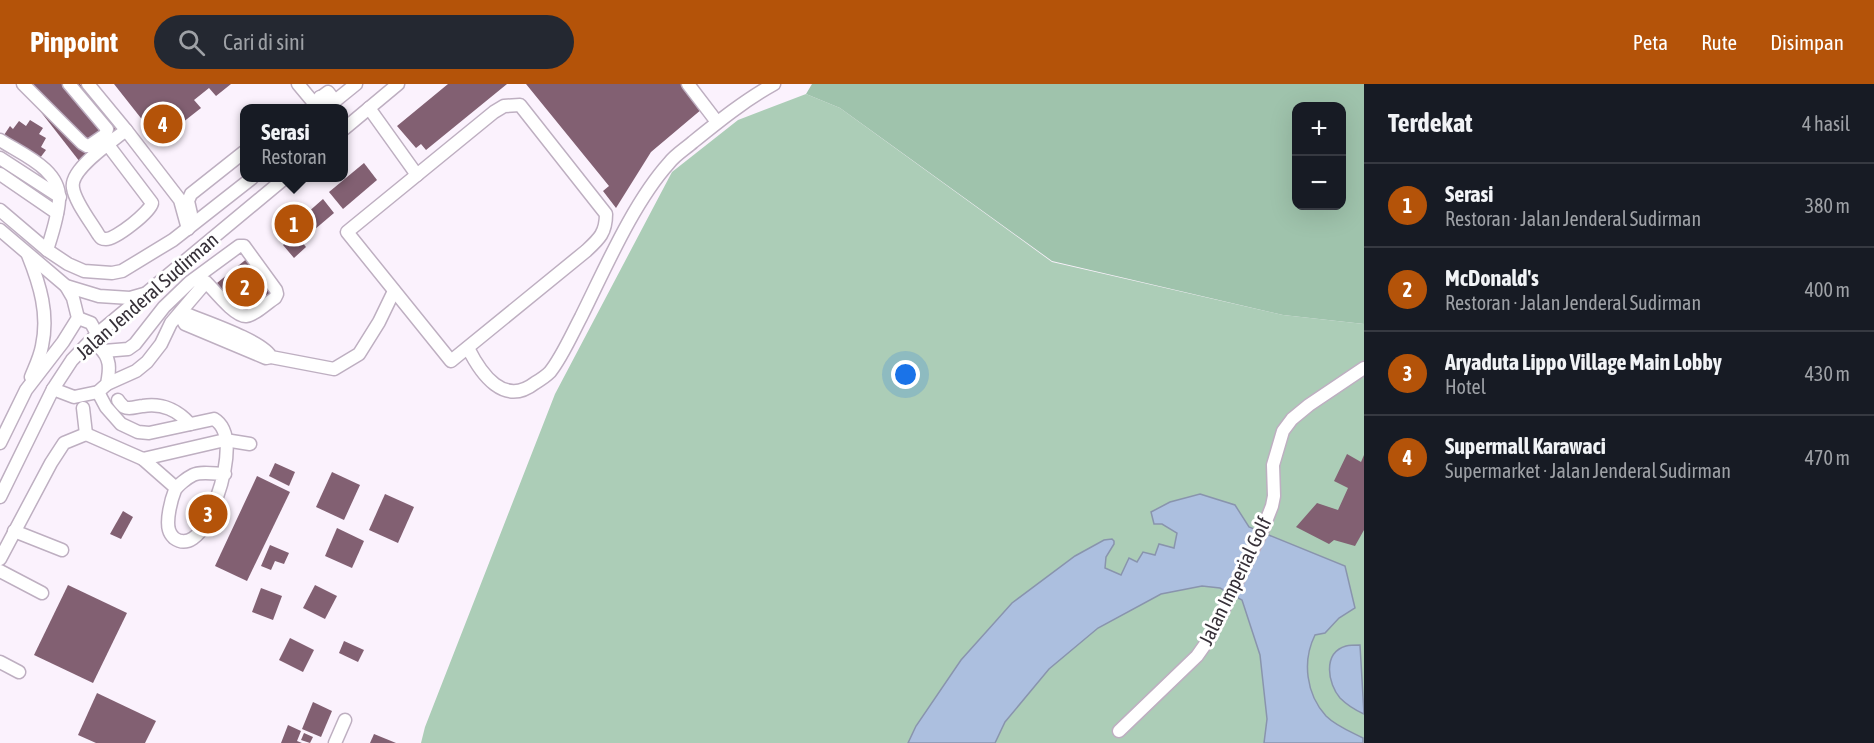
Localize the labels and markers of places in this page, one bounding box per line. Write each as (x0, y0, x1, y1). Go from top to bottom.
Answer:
pin: 4 (144, 102, 182, 147)
pin: 1 (274, 202, 314, 246)
pin: 2 (226, 264, 264, 310)
pin: 3 (188, 492, 228, 536)

